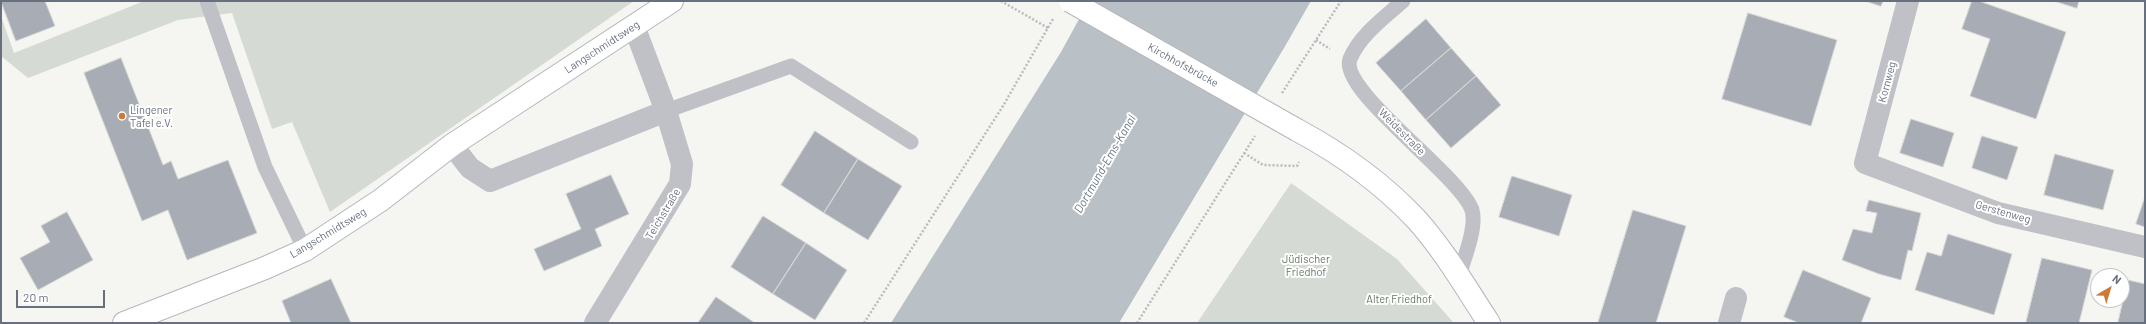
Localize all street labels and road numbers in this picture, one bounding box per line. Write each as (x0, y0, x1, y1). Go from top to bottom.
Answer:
street label: Langschmidtsweg (562, 18, 642, 76)
street label: Kirchhofsbrücke (1145, 40, 1221, 90)
street label: Kornweg (1875, 60, 1899, 104)
street label: Weidestraße (1376, 106, 1428, 158)
street label: Teichstraße (643, 186, 683, 242)
street label: Gerstenweg (1974, 198, 2032, 226)
street label: Langschmidtsweg (287, 205, 369, 261)

